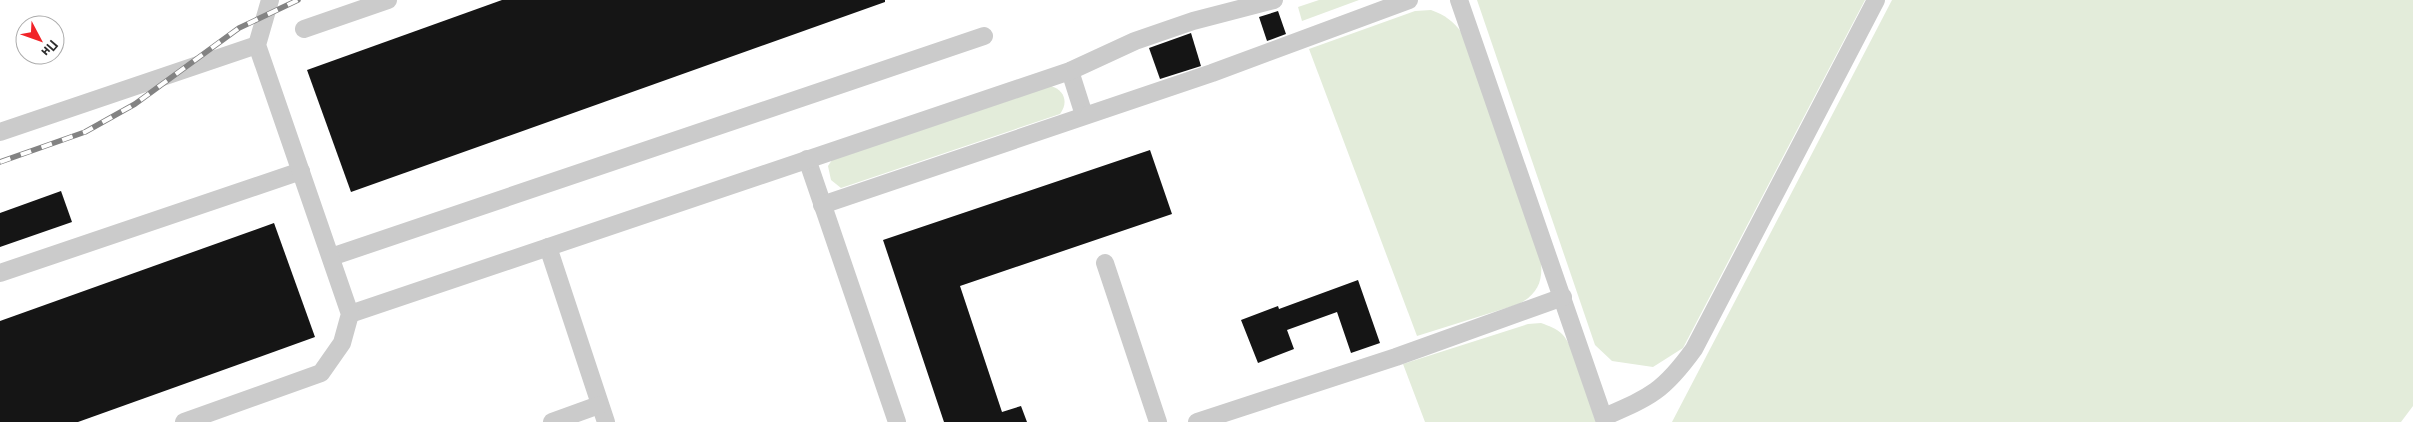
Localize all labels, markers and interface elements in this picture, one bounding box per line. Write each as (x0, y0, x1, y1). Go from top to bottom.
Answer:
north arrow (15, 15, 65, 65)
text: Пн (38, 36, 62, 61)

